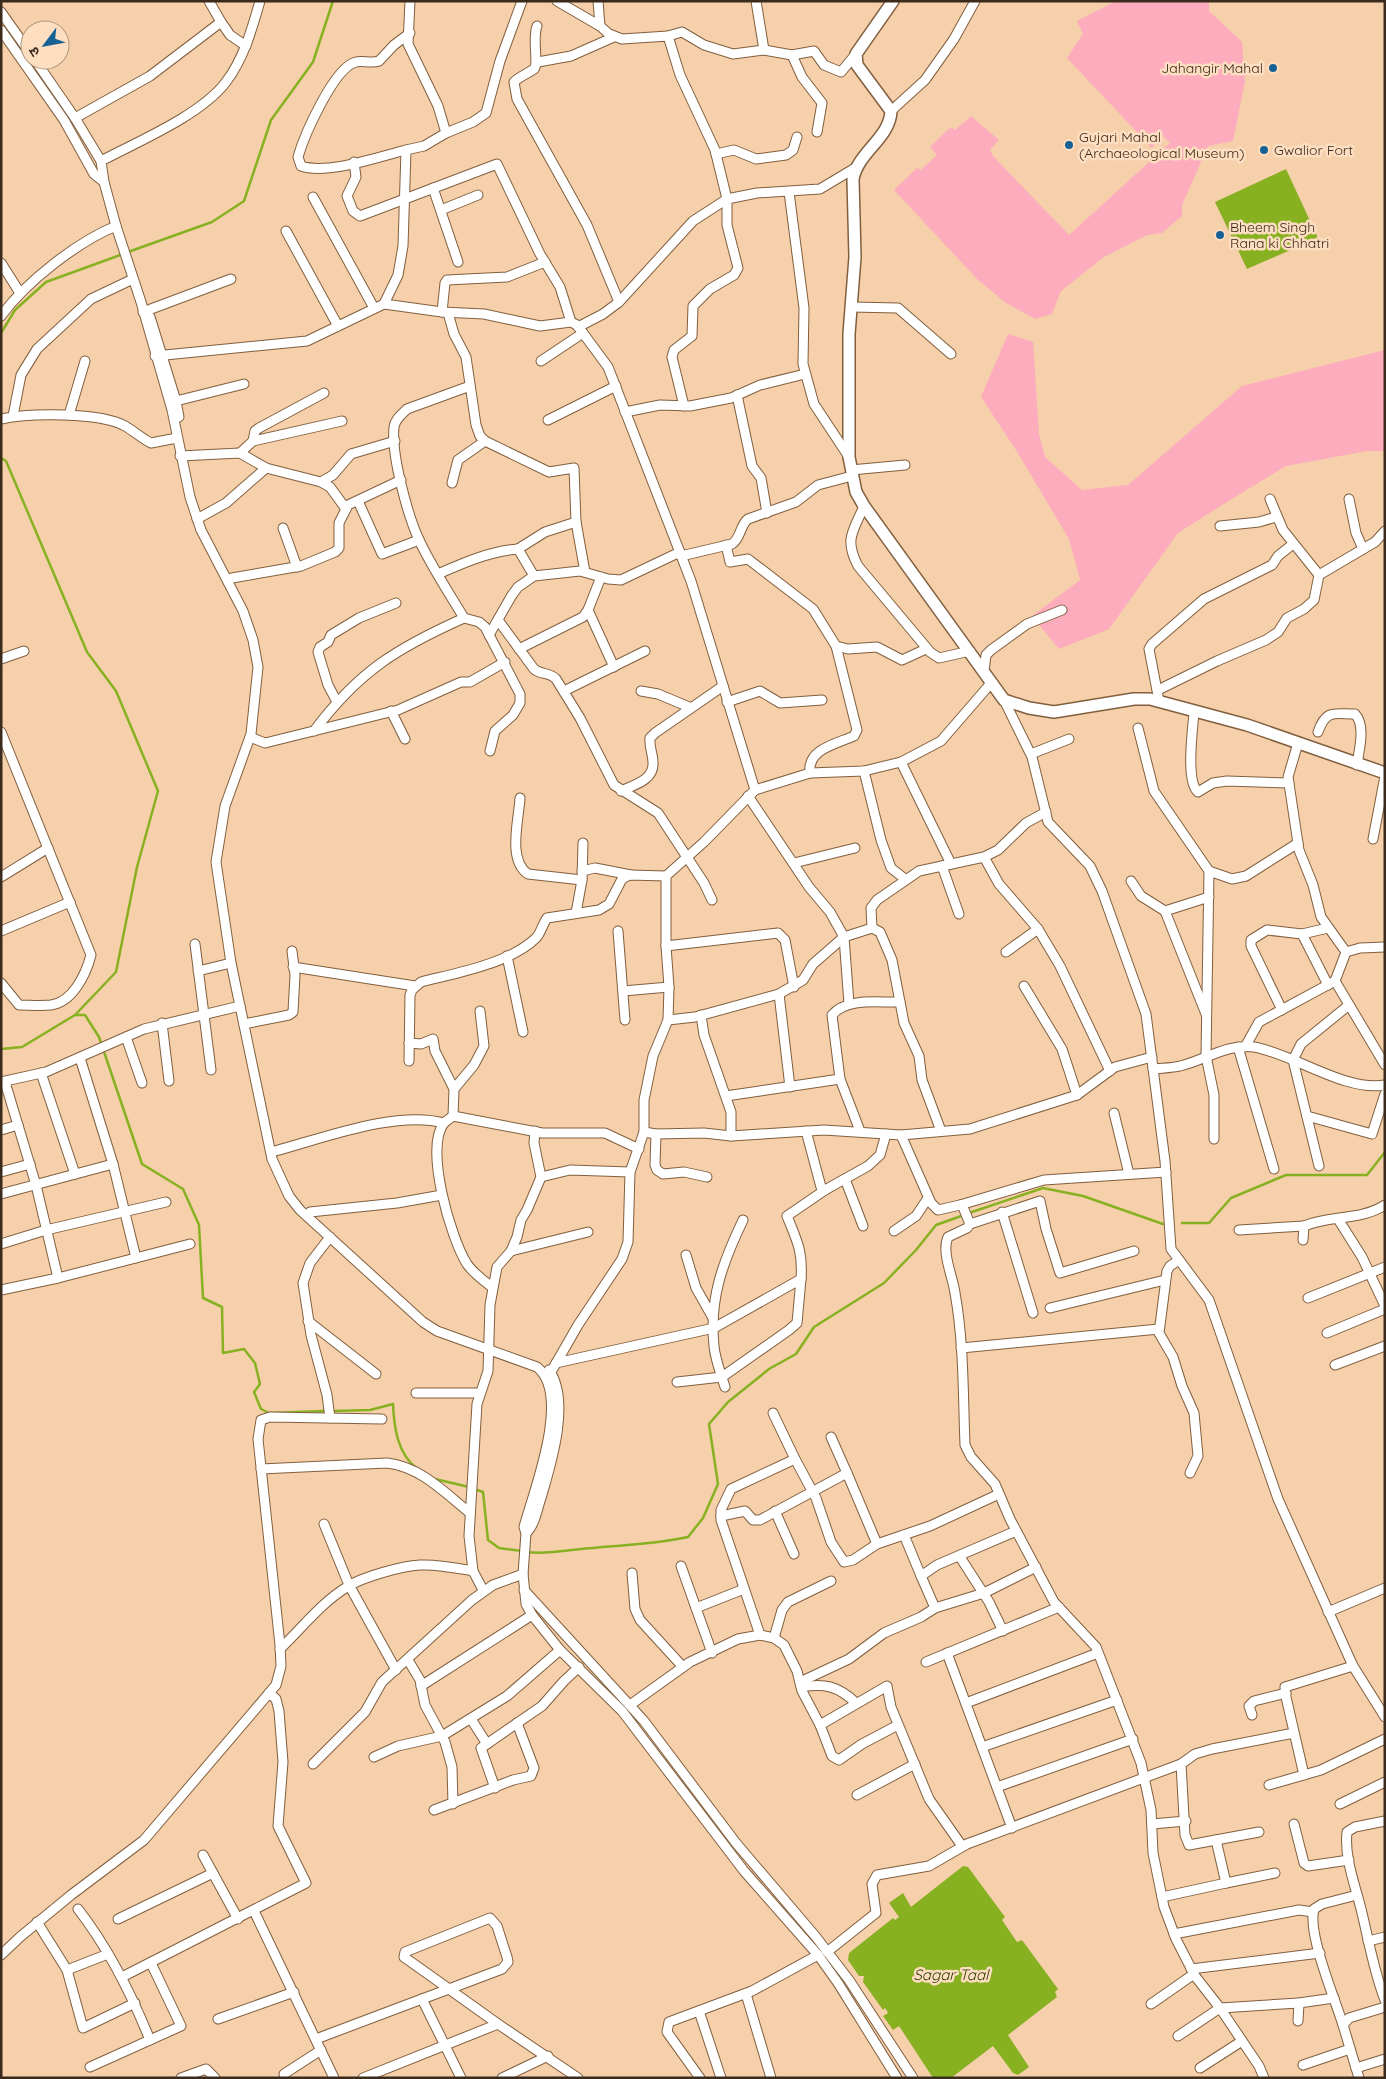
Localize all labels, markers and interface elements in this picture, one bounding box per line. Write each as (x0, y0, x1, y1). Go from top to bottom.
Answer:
north arrow (20, 20, 70, 70)
text: उ (24, 43, 44, 60)
place label: Jahangir Mahal (1161, 59, 1263, 77)
marker: Jahangir Mahal (1267, 62, 1279, 74)
place label: Gujari Mahal (Archaeological Museum) (1079, 128, 1244, 162)
marker: Gujari Mahal (Archaeological Museum) (1063, 139, 1075, 151)
place label: Gwalior Fort (1274, 141, 1353, 159)
marker: Gwalior Fort (1258, 144, 1270, 156)
place label: Bheem Singh Rana ki Chhatri (1230, 218, 1329, 252)
marker: Bheem Singh Rana ki Chhatri (1214, 229, 1226, 241)
water label: Sagar Taal (913, 1965, 990, 1984)

